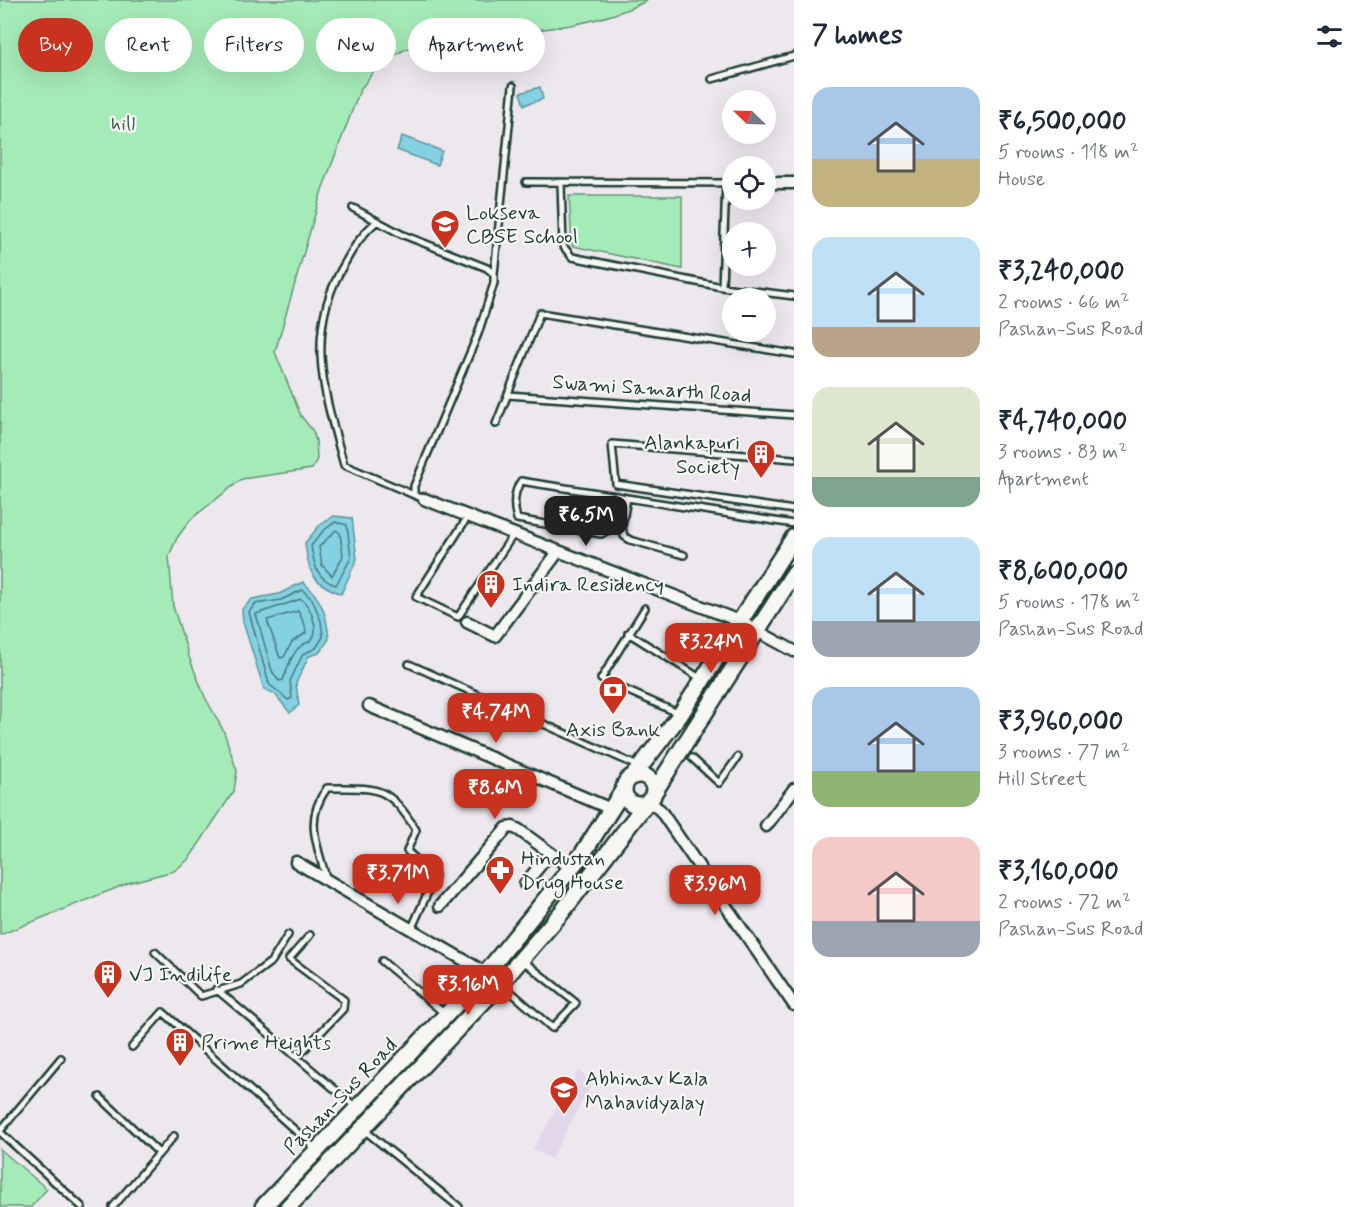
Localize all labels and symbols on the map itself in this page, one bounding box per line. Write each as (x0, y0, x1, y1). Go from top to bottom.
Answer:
north arrow (722, 90, 776, 144)
park label: hill (111, 110, 135, 138)
place label: Lokseva CBSE School (466, 199, 578, 251)
school or university icon: Lokseva CBSE School (429, 208, 461, 250)
street label: Swami Samarth Road (551, 368, 753, 410)
place label: Alankapuri Society (644, 429, 740, 481)
building icon: Alankapuri Society (745, 438, 777, 480)
pin: ₹6.5M (544, 496, 628, 547)
building icon: Indira Residency (475, 568, 507, 610)
place label: Indira Residency (512, 571, 664, 599)
pin: ₹3.24M (662, 623, 760, 674)
bank icon: Axis Bank (597, 674, 629, 716)
pin: ₹4.74M (447, 693, 545, 744)
place label: Axis Bank (566, 716, 660, 744)
pin: ₹8.6M (453, 769, 537, 820)
place label: Hindustan Drug House (521, 845, 624, 898)
pin: ₹3.71M (349, 854, 447, 905)
pharmacy icon: Hindustan Drug House (484, 854, 516, 896)
pin: ₹3.96M (666, 865, 764, 916)
building icon: VJ Indilife (92, 958, 124, 1000)
place label: VJ Indilife (129, 961, 232, 989)
pin: ₹3.16M (419, 965, 517, 1016)
building icon: Prime Heights (164, 1026, 196, 1068)
place label: Prime Heights (201, 1029, 331, 1057)
street label: Pashan-Sus Road (278, 1032, 404, 1161)
place label: Abhinav Kala Mahavidyalay (585, 1065, 708, 1117)
school or university icon: Abhinav Kala Mahavidyalay (548, 1074, 580, 1116)

